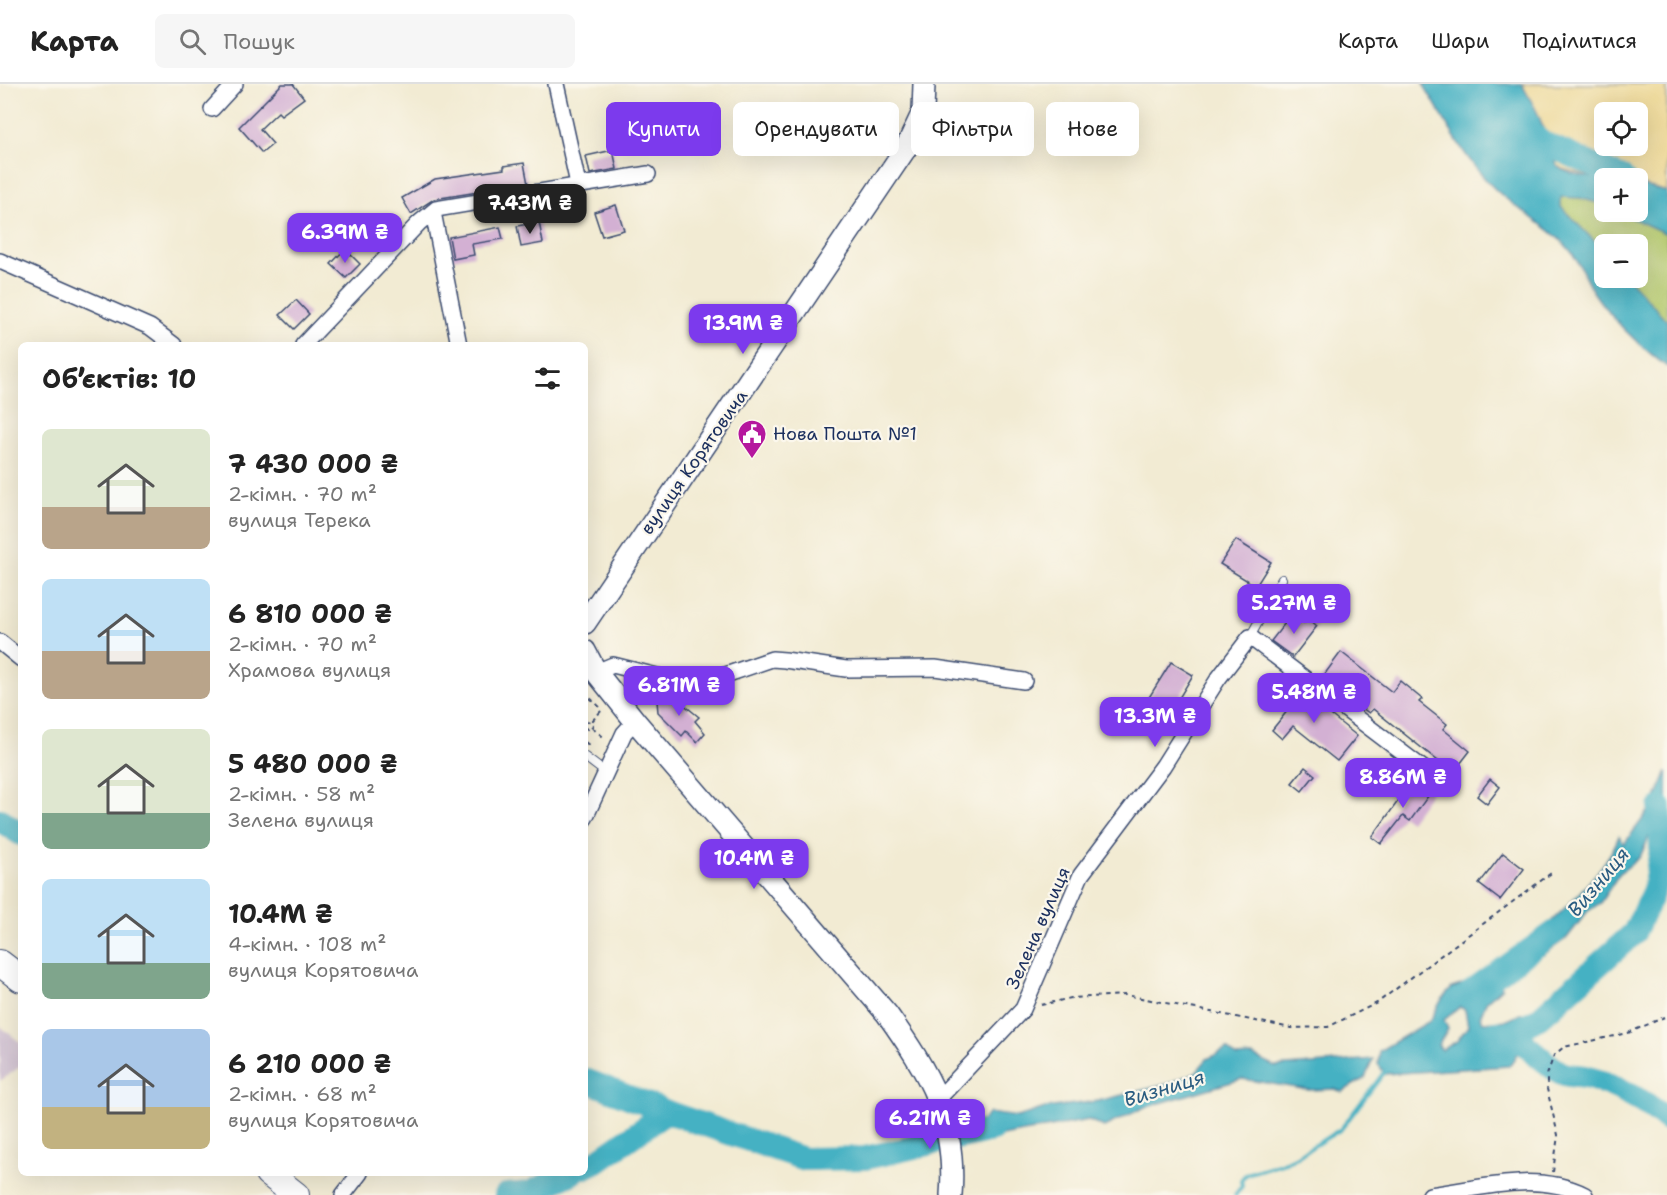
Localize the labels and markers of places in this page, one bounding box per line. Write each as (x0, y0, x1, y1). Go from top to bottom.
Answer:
pin: 7.43M ₴ (475, 184, 585, 235)
pin: 6.39M ₴ (290, 213, 400, 264)
pin: 13.9M ₴ (688, 304, 798, 355)
public building icon: Нова Пошта №1 (736, 418, 768, 460)
place label: Нова Пошта №1 (773, 422, 917, 446)
pin: 5.27M ₴ (1239, 584, 1349, 635)
pin: 6.81M ₴ (624, 666, 734, 717)
pin: 5.48M ₴ (1259, 673, 1369, 724)
pin: 13.3M ₴ (1100, 697, 1210, 748)
pin: 8.86M ₴ (1348, 758, 1458, 809)
pin: 10.4M ₴ (699, 839, 809, 890)
pin: 6.21M ₴ (875, 1099, 985, 1150)

